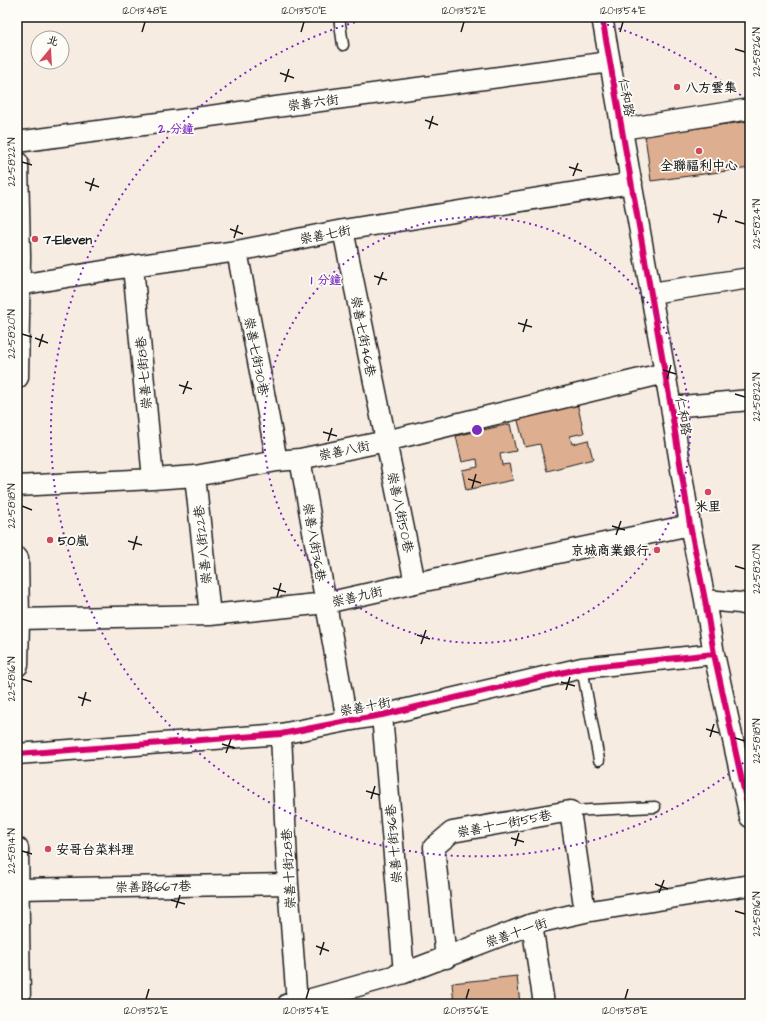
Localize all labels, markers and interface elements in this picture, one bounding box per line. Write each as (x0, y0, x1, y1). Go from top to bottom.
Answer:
text: 120°13'48"E (122, 4, 168, 18)
text: 120°13'50"E (281, 4, 327, 18)
text: 120°13'52"E (442, 4, 486, 18)
text: 120°13'54"E (600, 4, 646, 18)
text: 22°58'26"N (750, 27, 764, 77)
north arrow (30, 30, 70, 70)
text: 北 (45, 32, 60, 50)
street label: 仁和路 (614, 76, 638, 118)
place label: 八方雲集 (685, 79, 737, 97)
marker: 八方雲集 (672, 82, 682, 92)
street label: 崇善六街 (286, 90, 340, 116)
text: 2 分鐘 (157, 121, 194, 138)
text: 22°58'22"N (5, 138, 19, 186)
marker: 全聯福利中心 (694, 146, 704, 156)
place label: 全聯福利中心 (660, 157, 738, 175)
text: 22°58'24"N (750, 199, 764, 249)
street label: 崇善七街 (298, 221, 352, 249)
place label: 7-Eleven (42, 231, 93, 249)
marker: 7-Eleven (30, 234, 40, 244)
text: 1 分鐘 (311, 272, 341, 289)
street label: 崇善七街46巷 (346, 294, 380, 378)
text: 22°58'20"N (5, 309, 19, 359)
street label: 崇善七街30巷 (240, 315, 272, 397)
street label: 崇善七街8巷 (132, 336, 156, 410)
text: 22°58'22"N (750, 373, 764, 421)
street label: 仁和路 (671, 395, 695, 437)
centre of rings (470, 423, 484, 437)
street label: 崇善八街 (317, 437, 372, 465)
street label: 崇善八街50巷 (383, 470, 417, 554)
text: 22°58'18"N (5, 483, 19, 529)
marker: 米里 (703, 487, 713, 497)
place label: 米里 (695, 498, 721, 516)
street label: 崇善八街36巷 (298, 501, 330, 583)
street label: 崇善八街22巷 (190, 504, 216, 586)
place label: 50嵐 (58, 532, 88, 550)
marker: 50嵐 (45, 535, 55, 545)
place label: 京城商業銀行 (571, 542, 649, 560)
text: 22°58'20"N (750, 544, 764, 594)
marker: 京城商業銀行 (652, 545, 662, 555)
street label: 崇善九街 (330, 582, 385, 612)
text: 22°58'16"N (5, 656, 19, 702)
street label: 崇善十街 (338, 693, 392, 721)
text: 22°58'18"N (750, 718, 764, 764)
street label: 崇善十街36巷 (382, 803, 406, 884)
street label: 崇善十一街55巷 (455, 806, 553, 842)
text: 22°58'14"N (5, 828, 19, 874)
street label: 崇善十街28巷 (278, 828, 300, 910)
place label: 安哥台菜料理 (56, 841, 134, 859)
marker: 安哥台菜料理 (43, 844, 53, 854)
street label: 崇善路667巷 (115, 877, 191, 897)
text: 22°58'16"N (750, 891, 764, 937)
street label: 崇善十一街 (483, 914, 550, 952)
text: 120°13'52"E (124, 1004, 168, 1018)
text: 120°13'54"E (283, 1004, 329, 1018)
text: 120°13'56"E (443, 1004, 489, 1018)
text: 120°13'58"E (602, 1004, 648, 1018)

